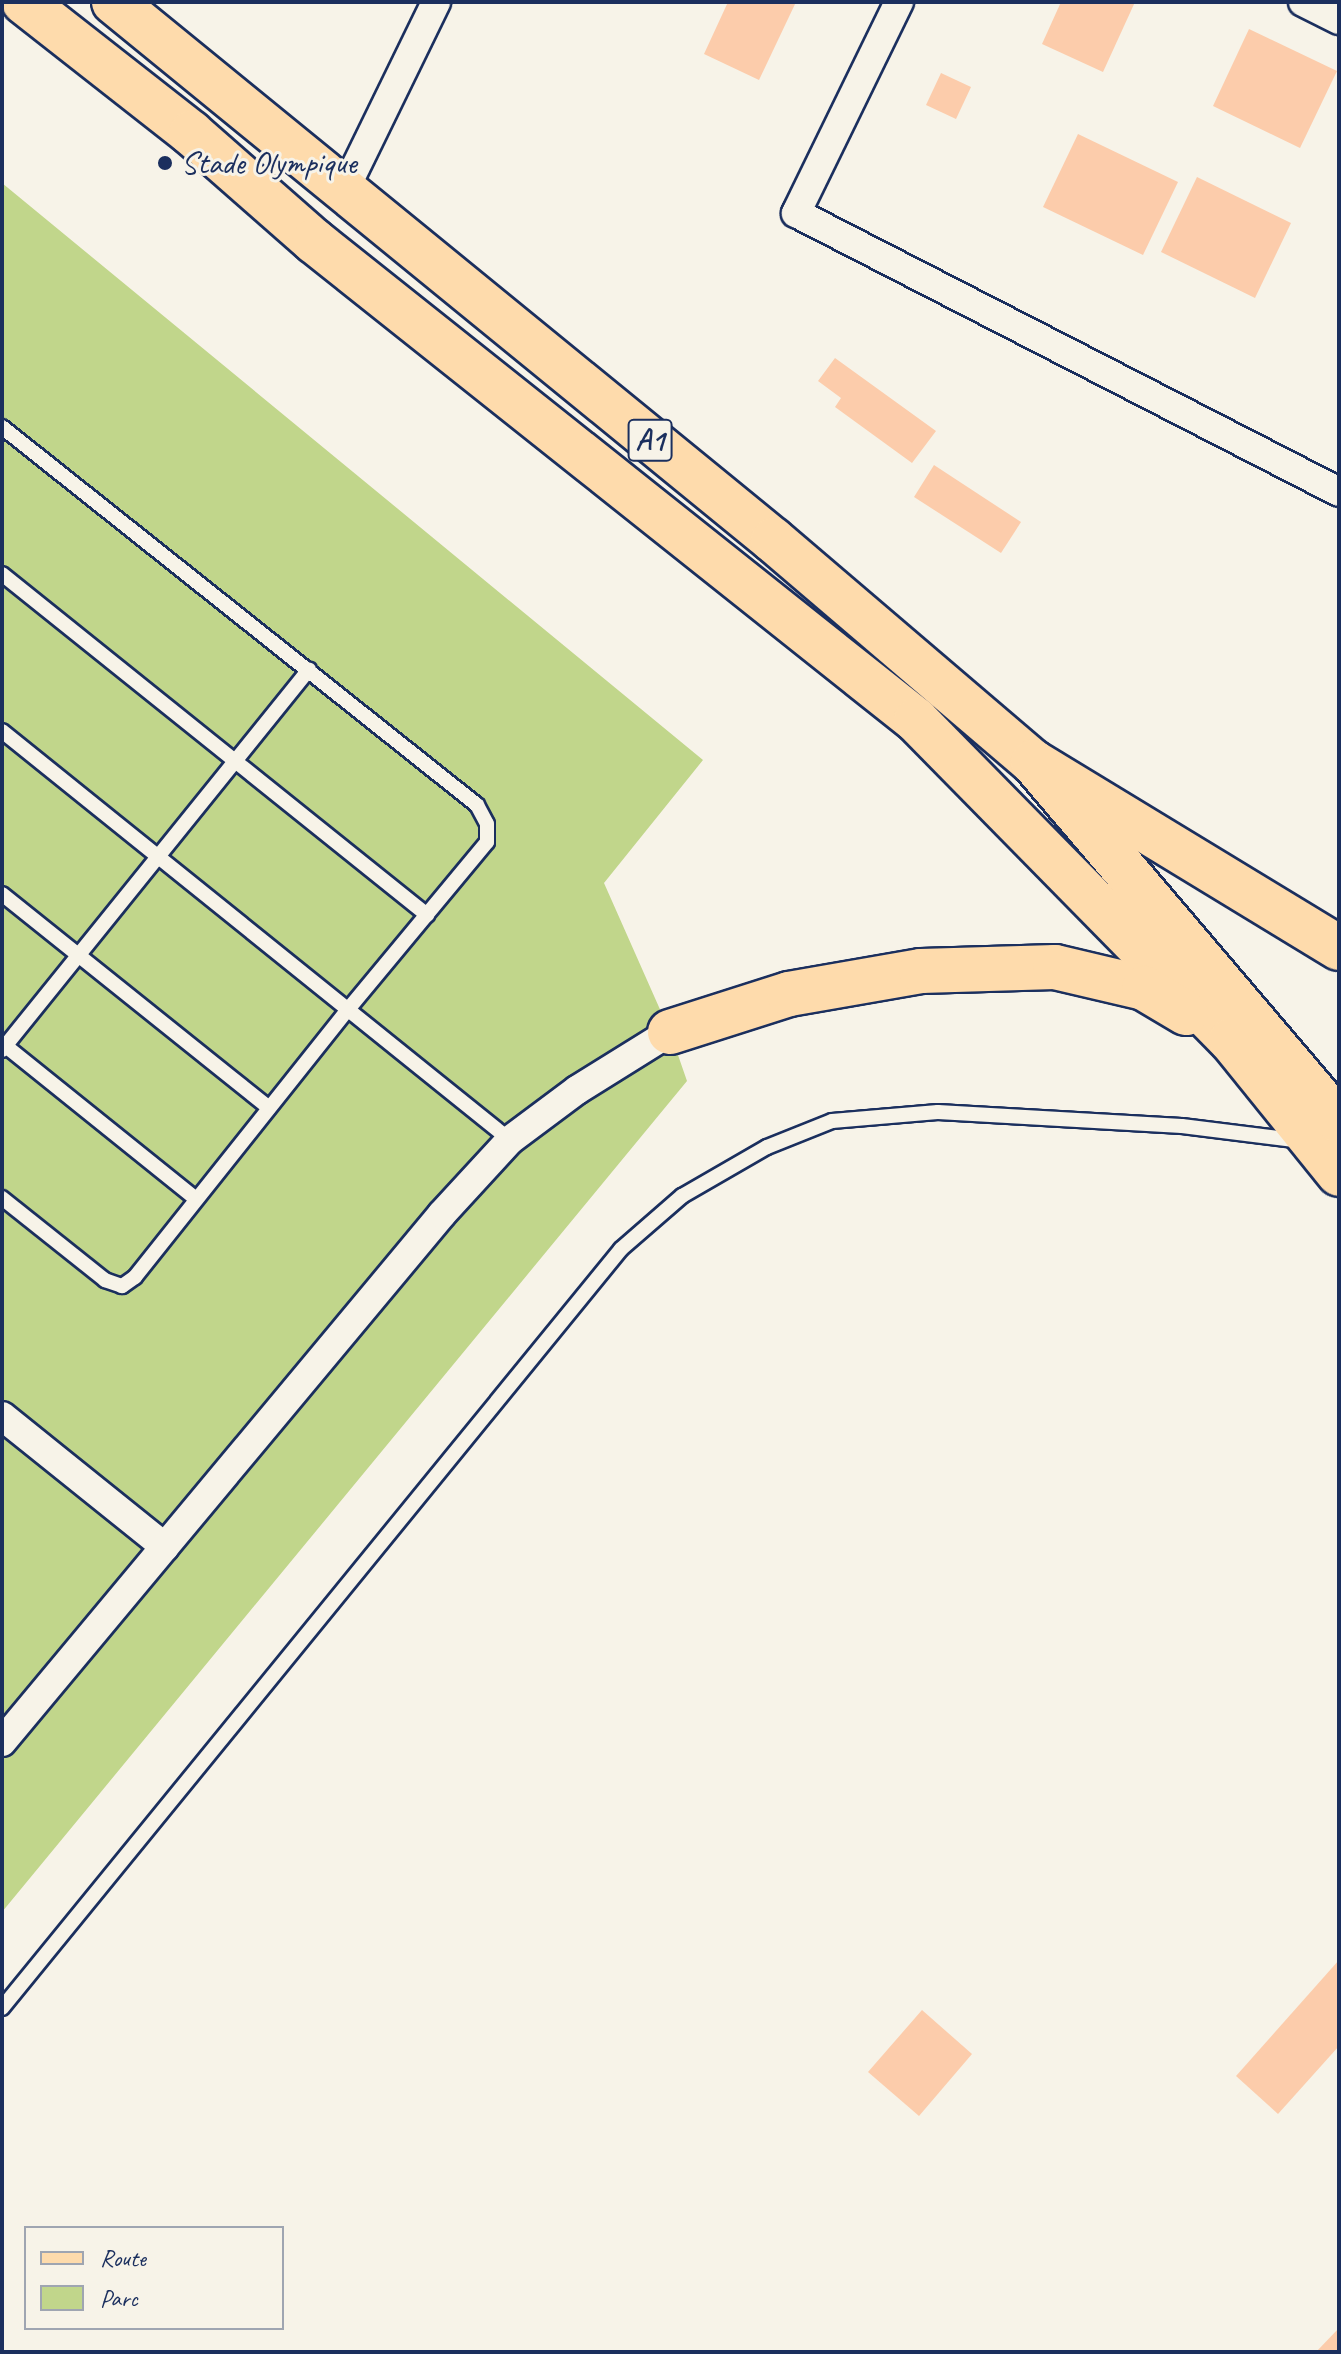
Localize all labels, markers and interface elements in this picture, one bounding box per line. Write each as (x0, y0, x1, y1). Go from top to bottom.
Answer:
place label: Stade Olympique (181, 144, 356, 182)
marker: Stade Olympique (156, 154, 174, 172)
road number: A1 (626, 414, 674, 466)
legend (24, 2226, 284, 2330)
text: Route (100, 2243, 146, 2273)
text: Parc (100, 2283, 138, 2313)

